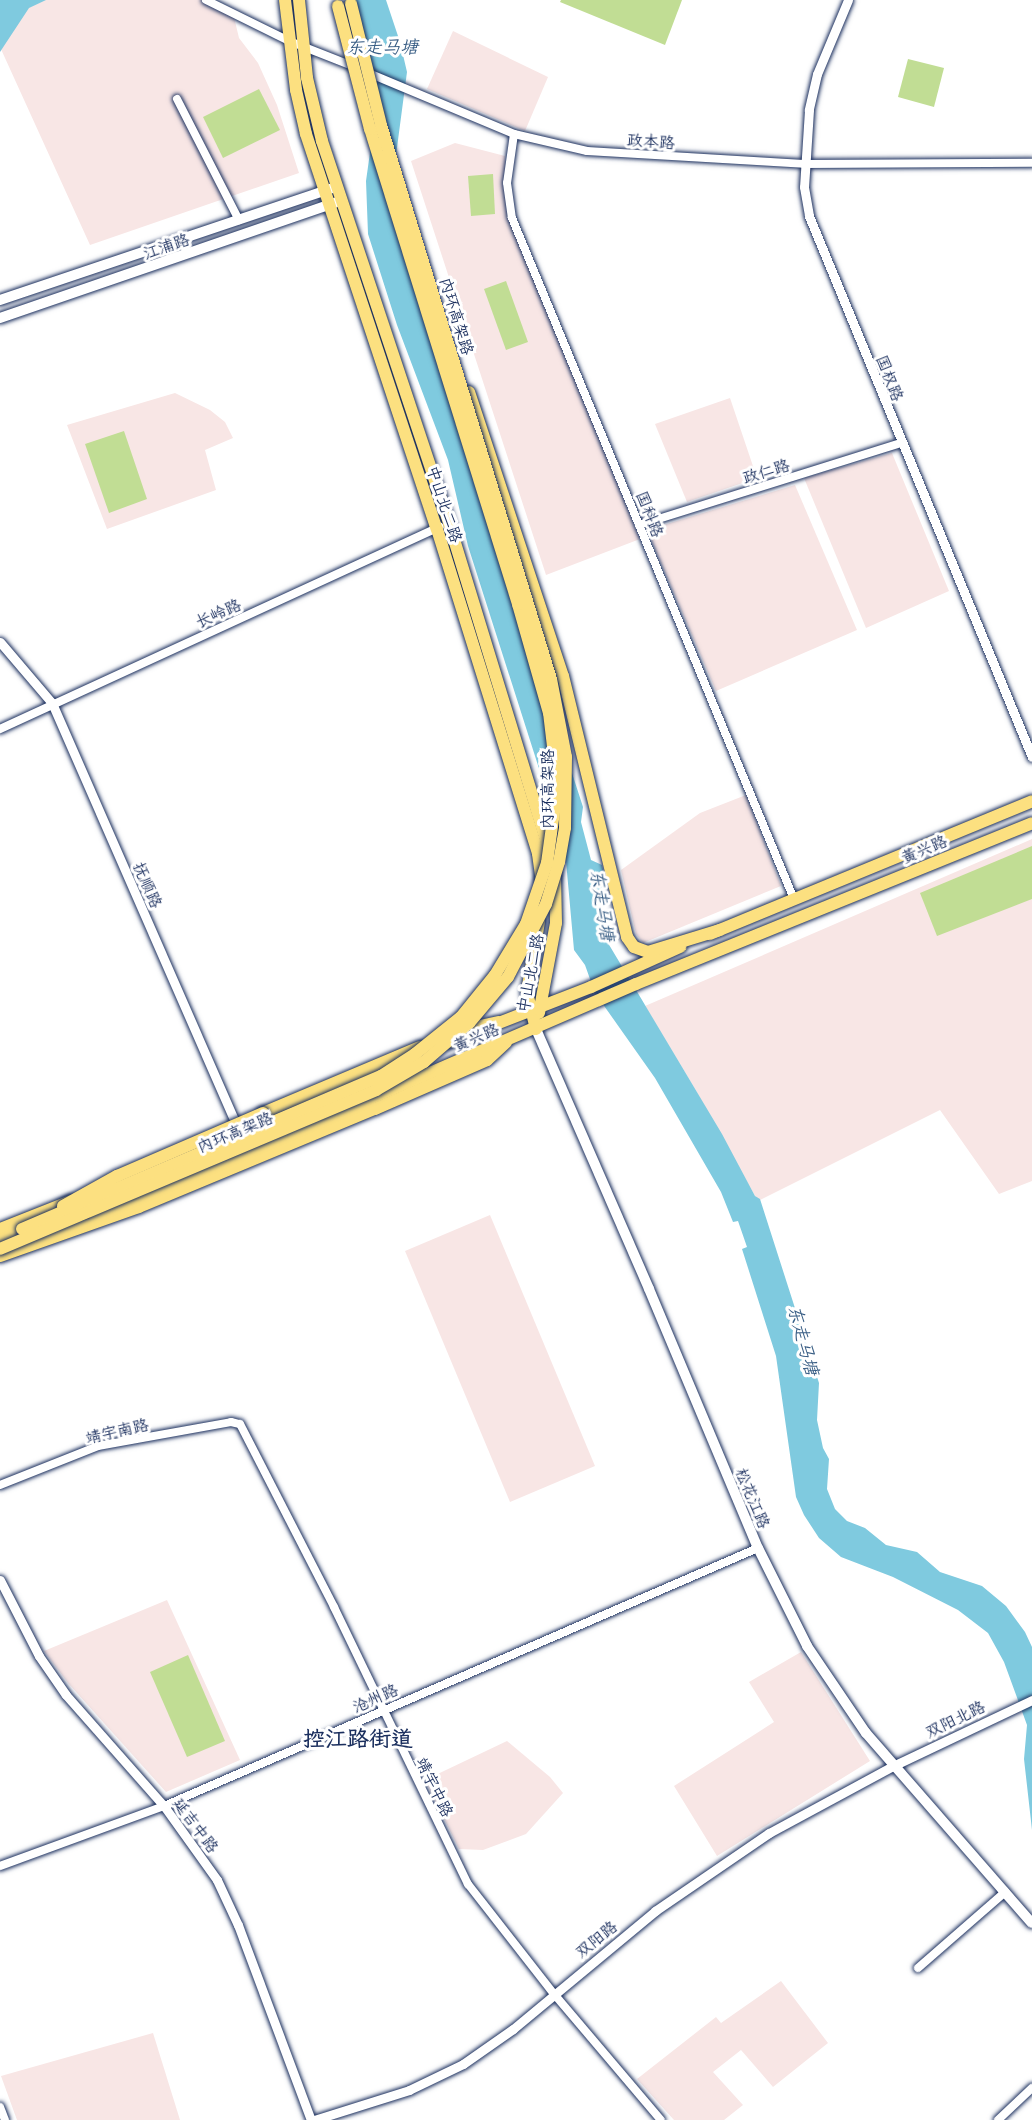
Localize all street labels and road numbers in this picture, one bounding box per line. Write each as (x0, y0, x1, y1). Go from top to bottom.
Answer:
street label: 政本路 (626, 130, 676, 152)
street label: 江浦路 (140, 229, 192, 263)
street label: 内环高架路 (436, 275, 478, 357)
street label: 国权路 (872, 352, 908, 404)
street label: 政仁路 (740, 455, 792, 487)
street label: 中山北二路 (424, 463, 466, 545)
street label: 国科路 (632, 488, 668, 540)
street label: 长岭路 (192, 594, 244, 632)
street label: 内环高架路 (537, 749, 557, 829)
street label: 黄兴路 (898, 831, 950, 867)
street label: 抚顺路 (129, 859, 167, 911)
street label: 中山北二路 (513, 932, 547, 1014)
street label: 黄兴路 (450, 1019, 502, 1055)
street label: 内环高架路 (194, 1108, 276, 1156)
street label: 靖宇南路 (84, 1414, 150, 1448)
street label: 松花江路 (732, 1465, 774, 1531)
street label: 沧州路 (349, 1679, 401, 1717)
street label: 双阳北路 (922, 1696, 988, 1742)
street label: 靖宇中路 (412, 1754, 458, 1820)
street label: 延吉中路 (169, 1794, 223, 1856)
street label: 双阳路 (571, 1916, 621, 1962)

